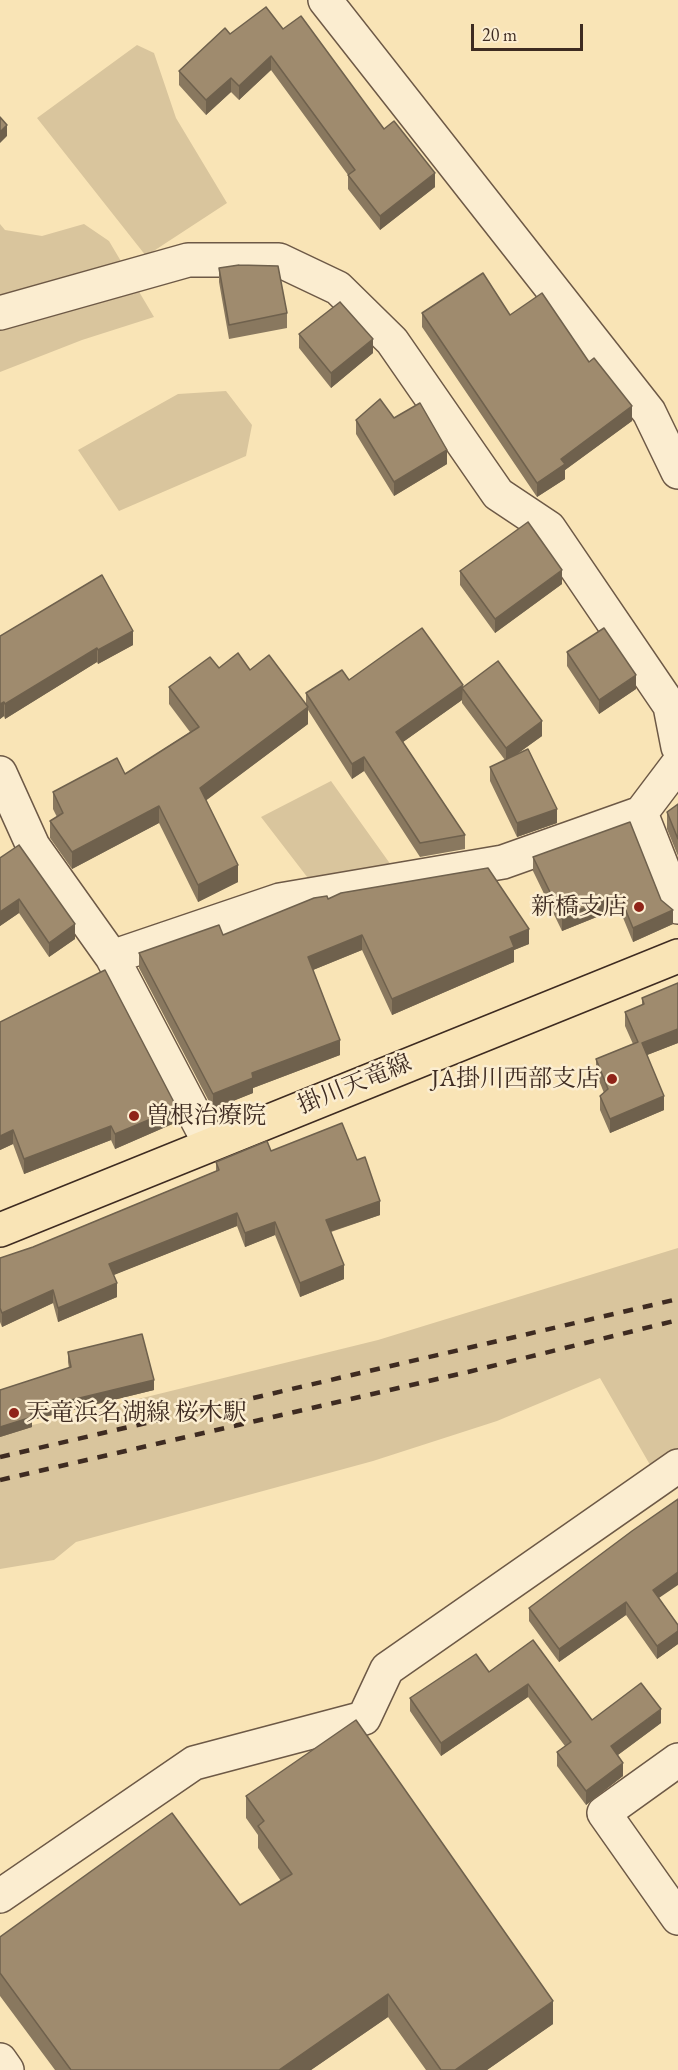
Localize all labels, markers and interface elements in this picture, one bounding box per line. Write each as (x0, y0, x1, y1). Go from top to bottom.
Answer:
scale bar (474, 12, 586, 50)
text: 20 m (482, 23, 517, 46)
place label: 新橋支店 (531, 893, 627, 921)
marker: 新橋支店 (632, 900, 646, 914)
street label: 掛川天竜線 (294, 1049, 416, 1121)
place label: JA掛川西部支店 (431, 1065, 600, 1093)
marker: JA掛川西部支店 (605, 1072, 619, 1086)
place label: 曽根治療院 (146, 1102, 266, 1130)
marker: 曽根治療院 (127, 1109, 141, 1123)
place label: 天竜浜名湖線 桜木駅 (26, 1399, 247, 1427)
marker: 天竜浜名湖線 桜木駅 (7, 1406, 21, 1420)

